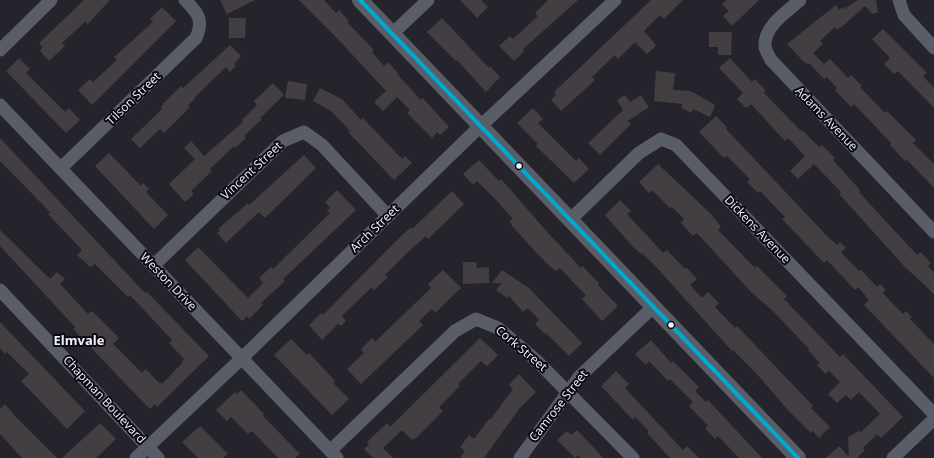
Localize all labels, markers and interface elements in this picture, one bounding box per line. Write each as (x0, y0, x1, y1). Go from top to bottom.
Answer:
street label: Tilson Street (104, 70, 164, 128)
street label: Adams Avenue (792, 84, 860, 154)
street label: Vincent Street (218, 139, 286, 203)
unlabelled marker (514, 161, 524, 171)
street label: Dickens Avenue (721, 193, 793, 267)
street label: Arch Street (348, 202, 402, 256)
street label: Weston Drive (137, 250, 199, 314)
unlabelled marker (666, 320, 676, 330)
street label: Cork Street (492, 323, 550, 375)
district label: Elmvale (54, 333, 104, 349)
street label: Chapman Boulevard (60, 353, 148, 447)
street label: Camrose Street (527, 367, 591, 445)

